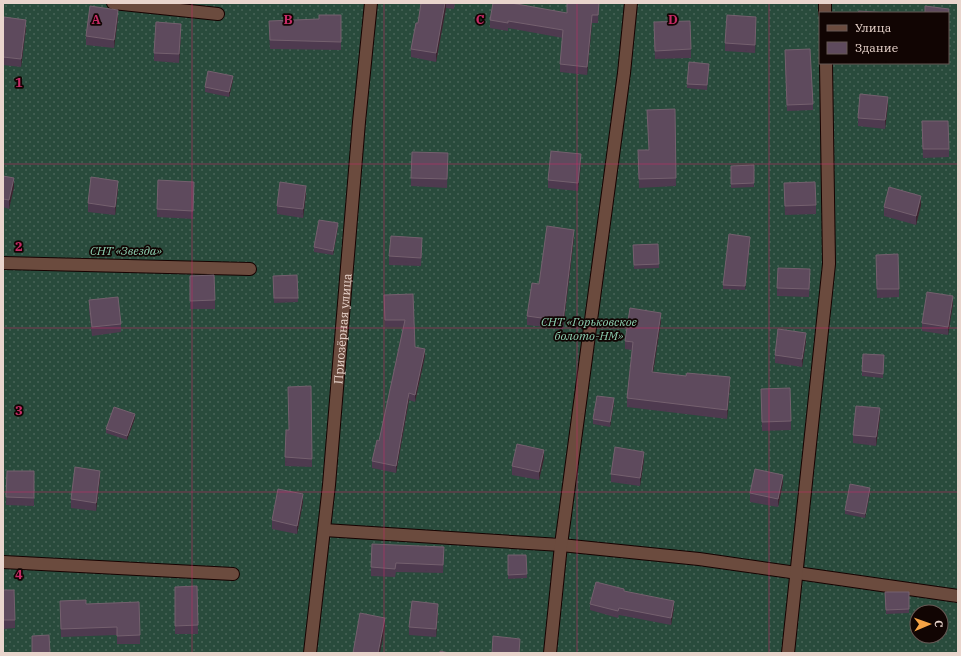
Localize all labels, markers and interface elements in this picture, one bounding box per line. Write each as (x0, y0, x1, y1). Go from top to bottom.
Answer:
text: A (91, 11, 101, 28)
text: B (283, 11, 293, 28)
text: C (476, 11, 485, 28)
text: D (668, 11, 678, 28)
legend (819, 12, 949, 64)
text: Улица (855, 20, 892, 35)
text: Здание (855, 40, 898, 55)
text: 1 (15, 74, 23, 91)
text: 2 (15, 238, 23, 255)
park label: СНТ «Звезда» (90, 243, 162, 258)
street label: Приозёрная улица (330, 272, 354, 385)
park label: СНТ «Горьковское болото-НМ» (541, 314, 638, 343)
text: 3 (15, 402, 23, 419)
text: 4 (15, 566, 23, 583)
north arrow (909, 604, 949, 644)
text: С (932, 620, 946, 628)

